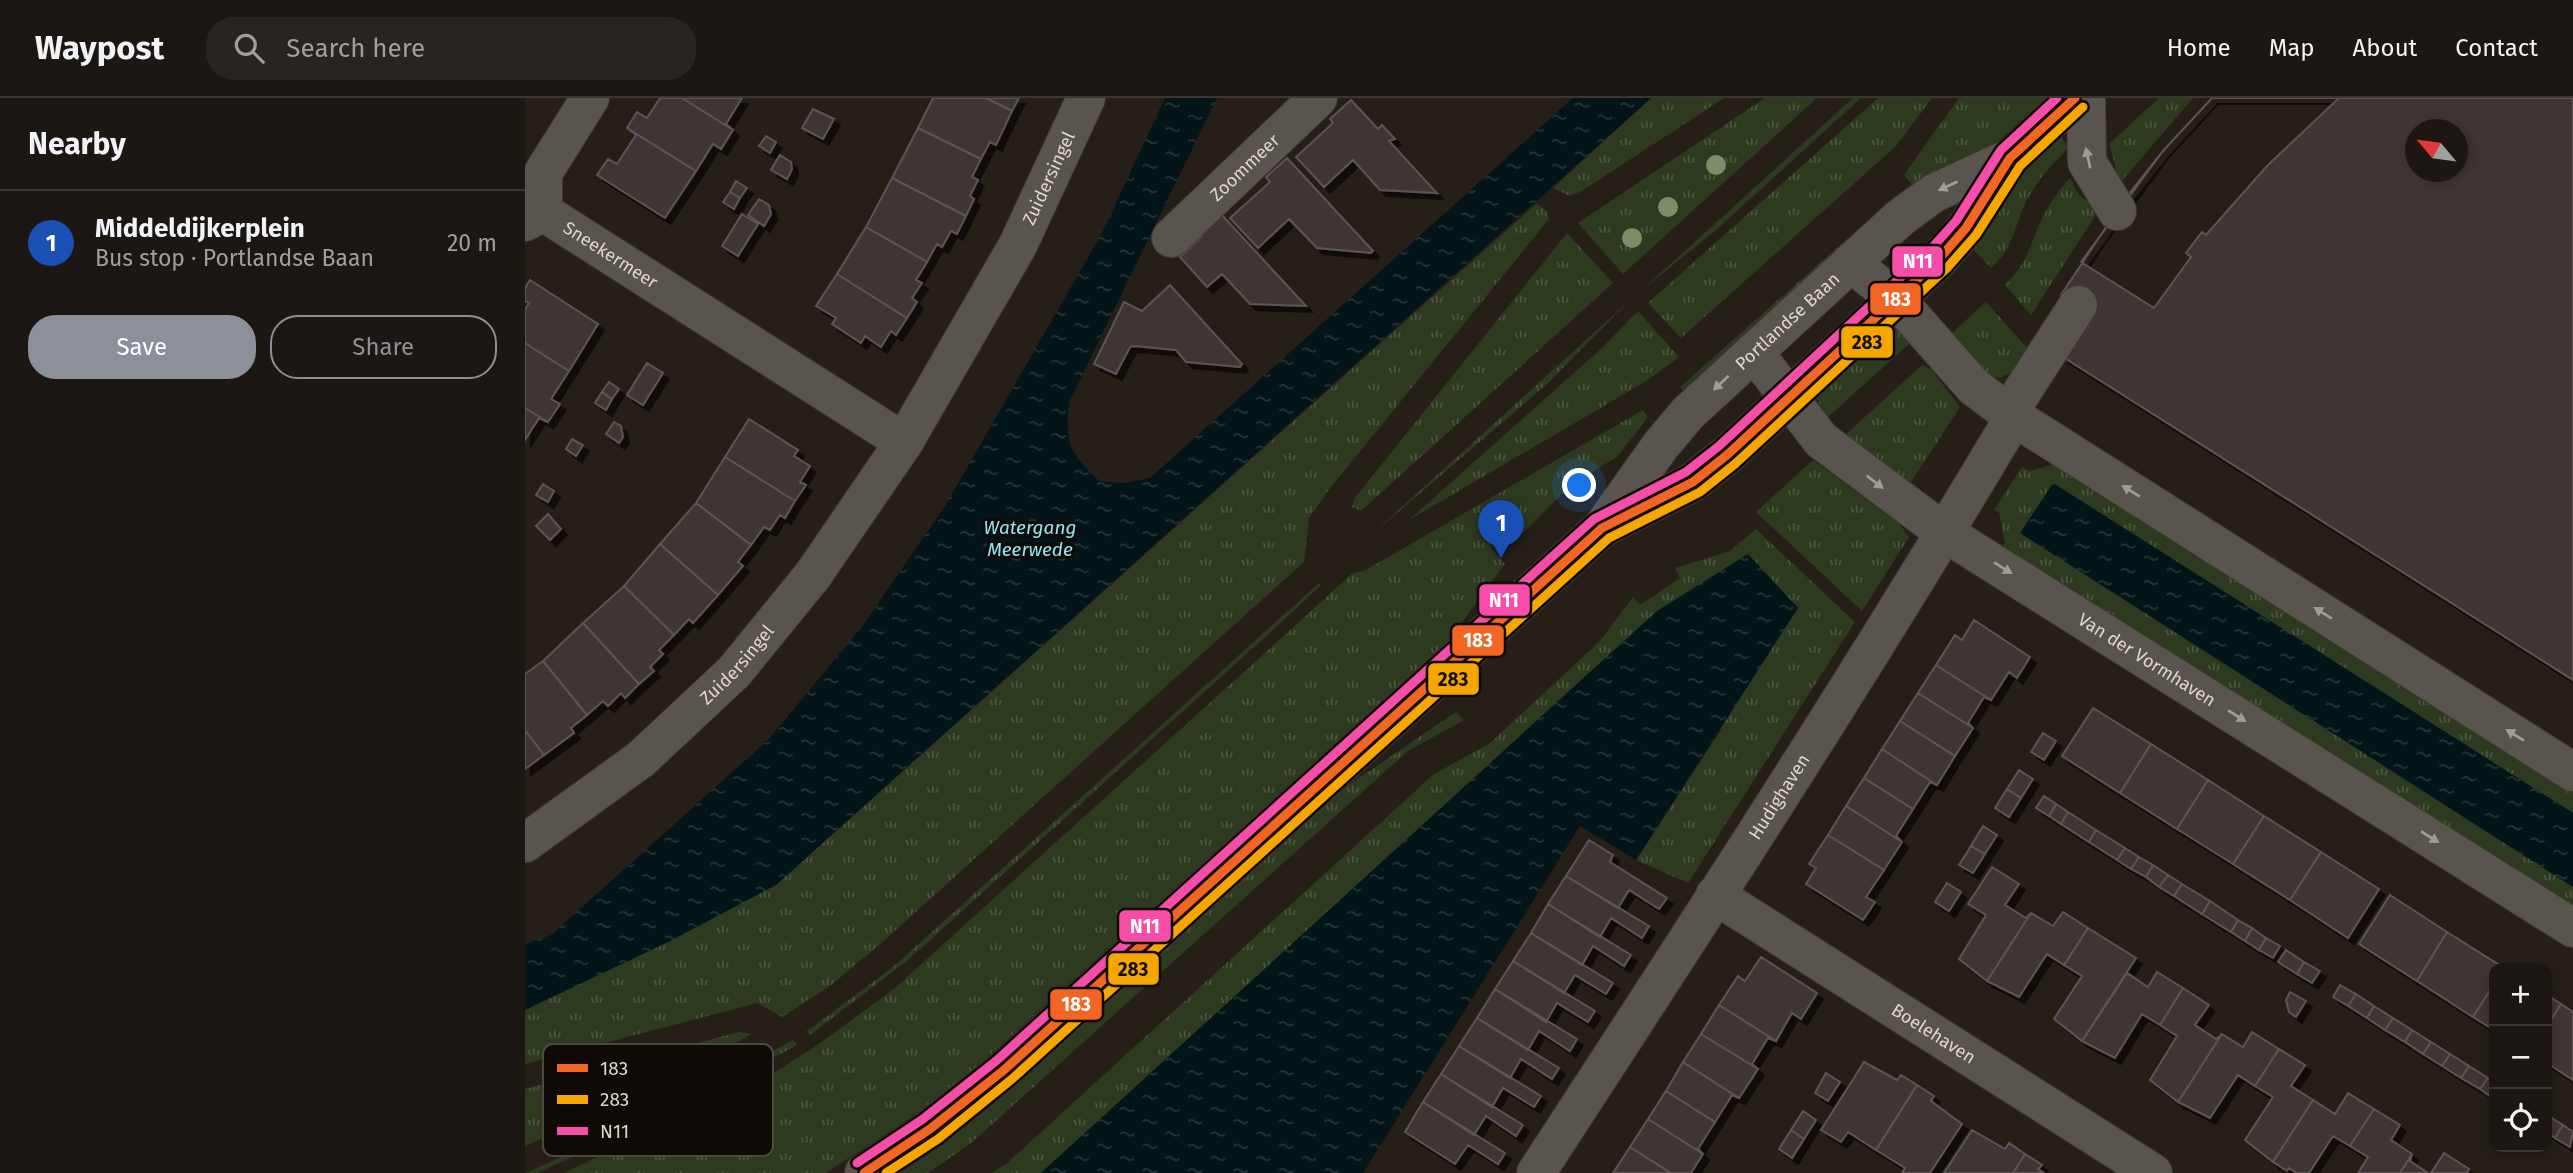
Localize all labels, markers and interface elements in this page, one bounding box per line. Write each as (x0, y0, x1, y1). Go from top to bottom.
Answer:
search box (206, 17, 696, 80)
text: Waypost (35, 28, 164, 68)
icon: search (230, 29, 268, 67)
text: Search here (286, 33, 425, 64)
text: Home (2167, 34, 2231, 62)
text: Map (2269, 34, 2315, 62)
text: About (2353, 34, 2417, 62)
text: Contact (2455, 34, 2538, 62)
north arrow (2405, 119, 2468, 182)
text: Nearby (28, 126, 126, 162)
street label: Zuidersingel (1018, 128, 1080, 228)
street label: Zoommeer (1206, 129, 1284, 206)
one-way arrow (2082, 147, 2093, 169)
one-way arrow (1938, 181, 1958, 192)
text: Middeldijkerplein (95, 213, 305, 244)
street label: Sneekermeer (559, 217, 662, 293)
text: 1 (46, 229, 56, 257)
text: 20 m (447, 229, 497, 257)
text: Bus stop · Portlandse Baan (95, 244, 374, 272)
line badge: N11 (1891, 245, 1944, 278)
text: N11 (1903, 250, 1933, 273)
street label: Portlandse Baan (1731, 268, 1844, 375)
line badge: 183 (1869, 282, 1922, 316)
text: 183 (1881, 288, 1911, 311)
button: Save (28, 315, 256, 379)
button: Share (270, 315, 497, 379)
line badge: 283 (1840, 325, 1894, 359)
text: 283 (1852, 331, 1882, 354)
one-way arrow (1713, 375, 1730, 391)
your location (1562, 468, 1596, 502)
one-way arrow (1866, 475, 1884, 489)
one-way arrow (2121, 485, 2141, 498)
pin: 1 (1478, 500, 1524, 558)
water label: Watergang Meerwede (984, 516, 1076, 561)
one-way arrow (1994, 562, 2013, 575)
line badge: N11 (1478, 583, 1531, 617)
text: N11 (1489, 589, 1519, 612)
one-way arrow (2314, 607, 2333, 620)
street label: Van der Vormhaven (2074, 608, 2220, 711)
street label: Zuidersingel (695, 620, 779, 709)
line badge: 183 (1451, 624, 1505, 657)
text: 183 (1463, 629, 1493, 652)
line badge: 283 (1427, 662, 1480, 696)
text: 283 (1438, 668, 1468, 691)
one-way arrow (2228, 709, 2247, 722)
one-way arrow (2506, 729, 2525, 742)
street label: Hudighaven (1744, 750, 1815, 844)
one-way arrow (2420, 831, 2439, 844)
line badge: N11 (1118, 909, 1172, 943)
text: N11 (1130, 915, 1160, 938)
line badge: 283 (1107, 952, 1160, 986)
text: 283 (1118, 958, 1148, 981)
map controls (2489, 963, 2552, 1152)
button: + (2489, 963, 2552, 1026)
line badge: 183 (1049, 988, 1103, 1021)
text: 183 (1061, 993, 1091, 1016)
street label: Boelehaven (1887, 999, 1980, 1069)
button: − (2489, 1026, 2552, 1089)
legend (543, 1044, 773, 1156)
text: 183 (600, 1057, 628, 1080)
text: 283 (600, 1088, 629, 1111)
button: locate (2489, 1089, 2552, 1152)
text: N11 (600, 1120, 629, 1143)

